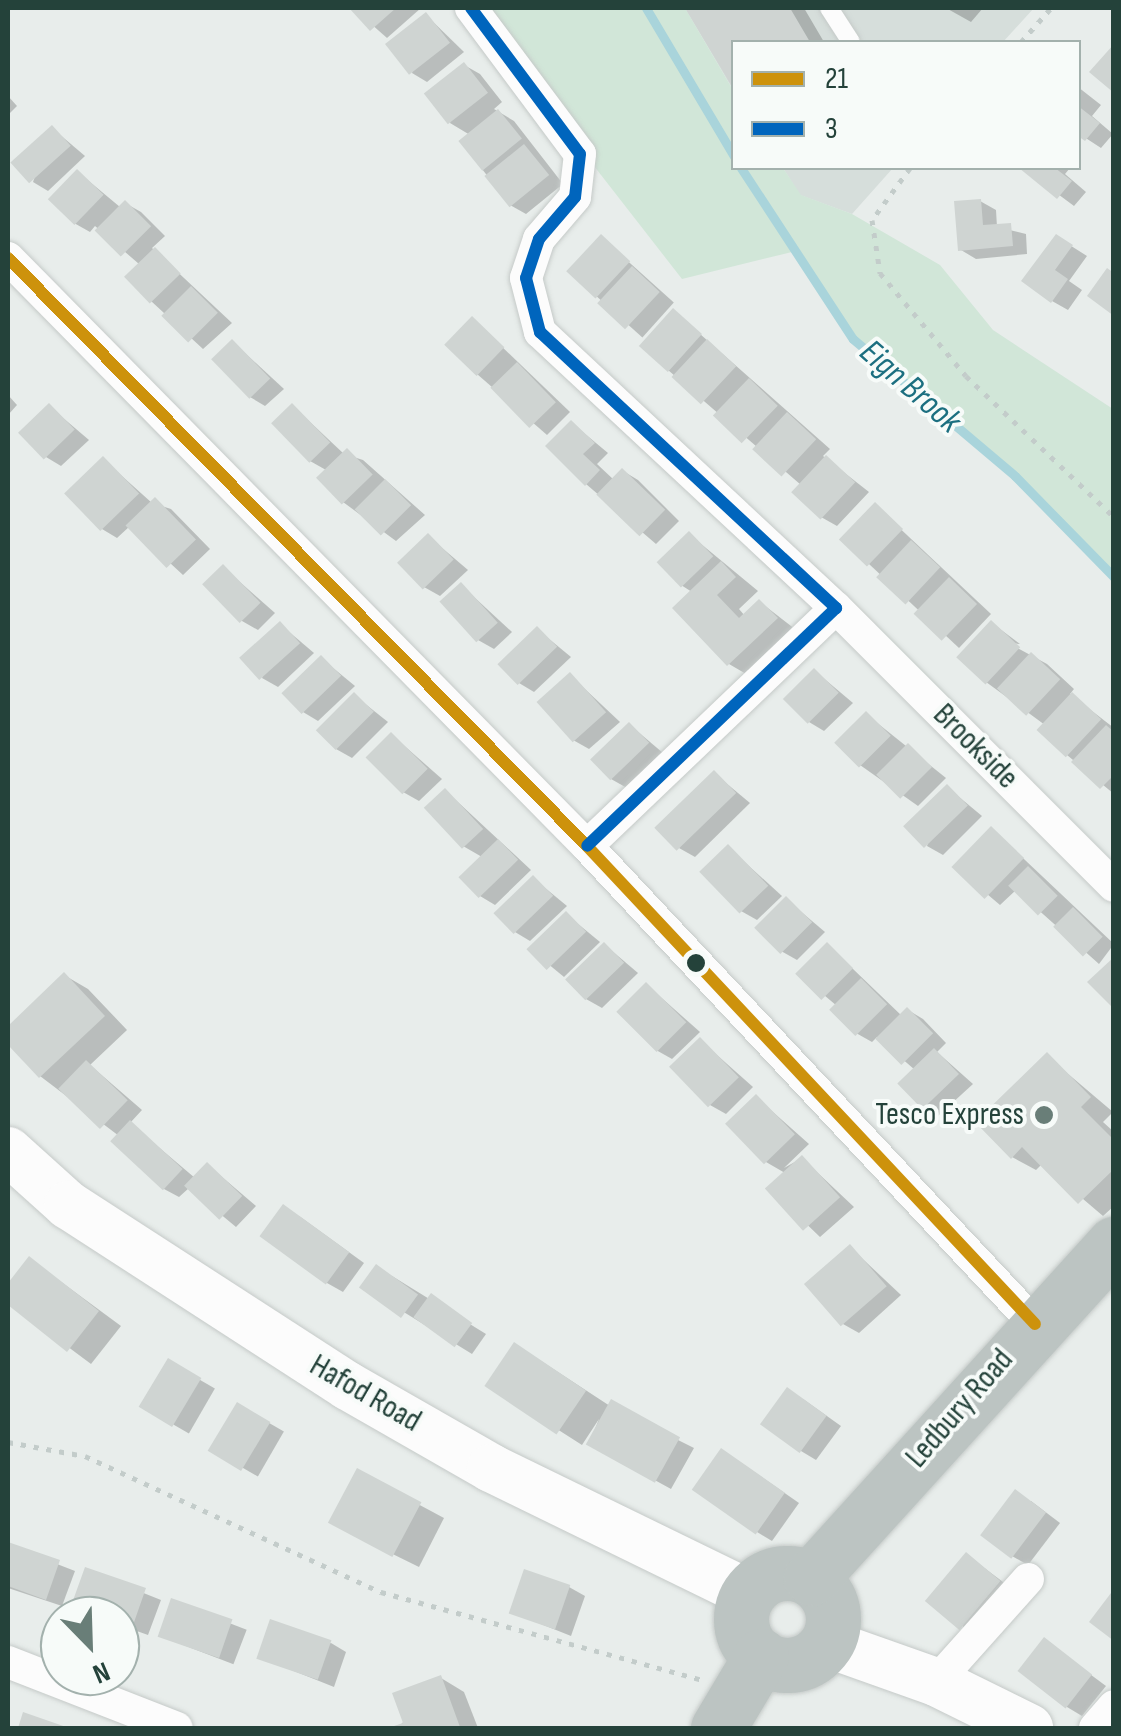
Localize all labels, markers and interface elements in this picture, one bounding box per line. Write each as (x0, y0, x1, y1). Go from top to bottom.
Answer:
legend (731, 40, 1081, 170)
text: 21 (825, 61, 848, 97)
text: 3 (825, 111, 838, 147)
water label: Eign Brook (851, 331, 969, 443)
street label: Brookside (924, 696, 1026, 798)
unlabelled marker (686, 953, 706, 973)
place label: Tesco Express (875, 1096, 1024, 1134)
marker: Tesco Express (1033, 1104, 1055, 1126)
street label: Ledbury Road (898, 1342, 1022, 1476)
street label: Hafod Road (303, 1347, 427, 1441)
north arrow (40, 1596, 140, 1696)
text: N (88, 1654, 114, 1690)

